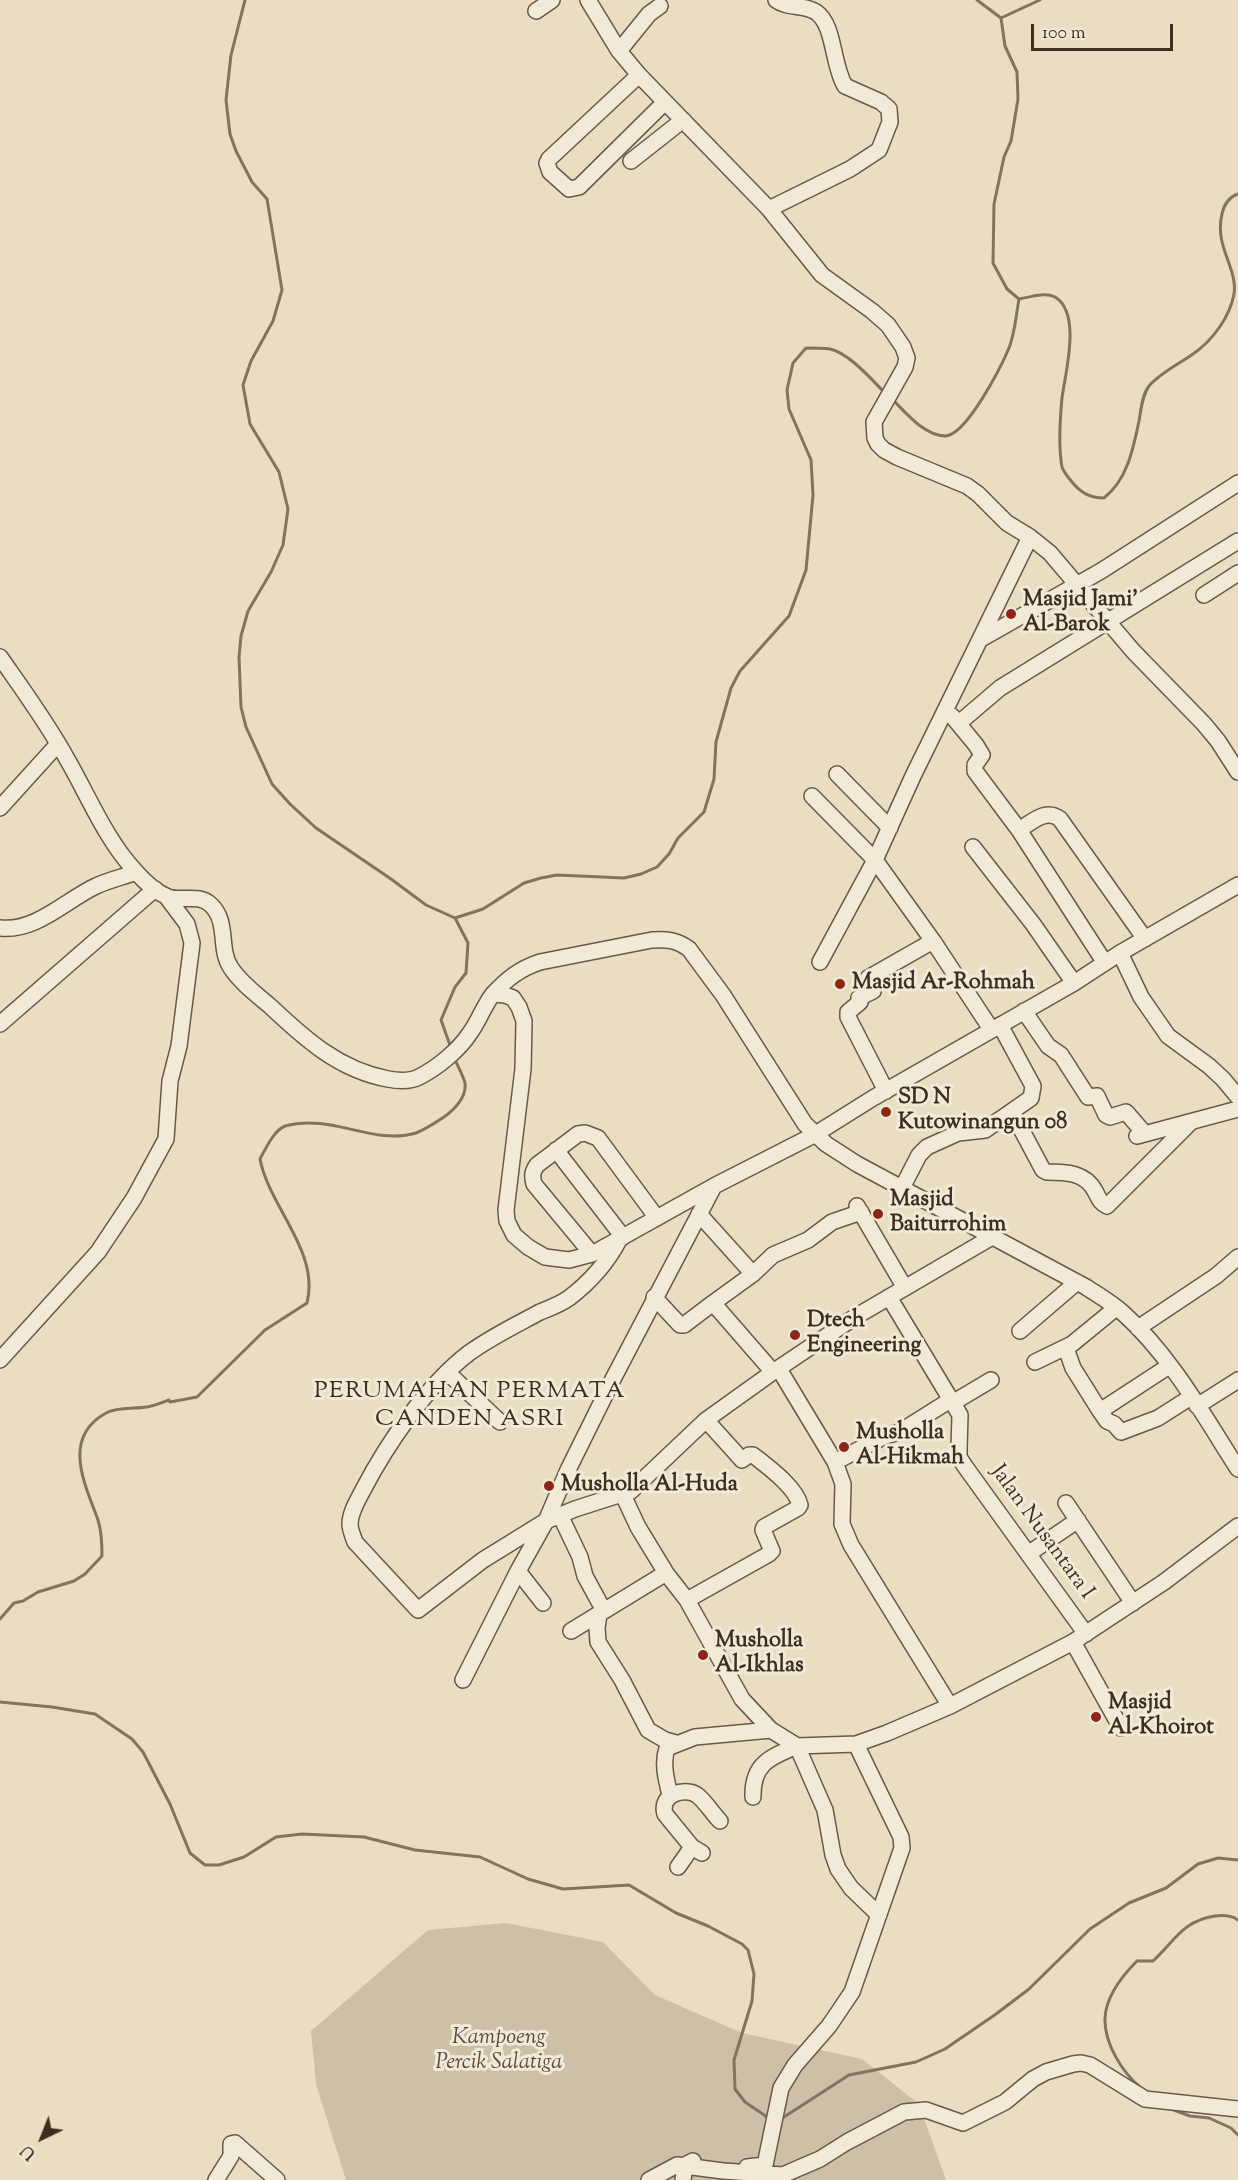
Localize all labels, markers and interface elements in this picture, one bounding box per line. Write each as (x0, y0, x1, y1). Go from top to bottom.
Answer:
scale bar (1034, 12, 1176, 50)
text: 100 m (1042, 21, 1086, 47)
place label: Masjid Jami' Al-Barok (1023, 588, 1138, 640)
marker: Masjid Jami' Al-Barok (1004, 607, 1018, 621)
place label: Masjid Ar-Rohmah (852, 971, 1035, 997)
marker: Masjid Ar-Rohmah (833, 977, 847, 991)
place label: SD N Kutowinangun 08 (898, 1086, 1067, 1138)
marker: SD N Kutowinangun 08 (879, 1105, 893, 1119)
place label: Masjid Baiturrohim (890, 1188, 1006, 1240)
marker: Masjid Baiturrohim (871, 1207, 885, 1221)
place label: Dtech Engineering (807, 1309, 921, 1360)
marker: Dtech Engineering (788, 1328, 802, 1342)
district label: PERUMAHAN PERMATA CANDEN ASRI (314, 1379, 626, 1435)
place label: Musholla Al-Hikmah (856, 1421, 964, 1472)
marker: Musholla Al-Hikmah (837, 1440, 851, 1454)
street label: Jalan Nusantara I (983, 1461, 1099, 1605)
place label: Musholla Al-Huda (561, 1473, 738, 1499)
marker: Musholla Al-Huda (542, 1479, 556, 1493)
place label: Musholla Al-Ikhlas (715, 1629, 804, 1681)
marker: Musholla Al-Ikhlas (696, 1648, 710, 1662)
place label: Masjid Al-Khoirot (1108, 1691, 1214, 1742)
marker: Masjid Al-Khoirot (1089, 1710, 1103, 1724)
park label: Kampoeng Percik Salatiga (436, 2026, 562, 2078)
north arrow (12, 2108, 72, 2168)
text: U (17, 2139, 42, 2164)

